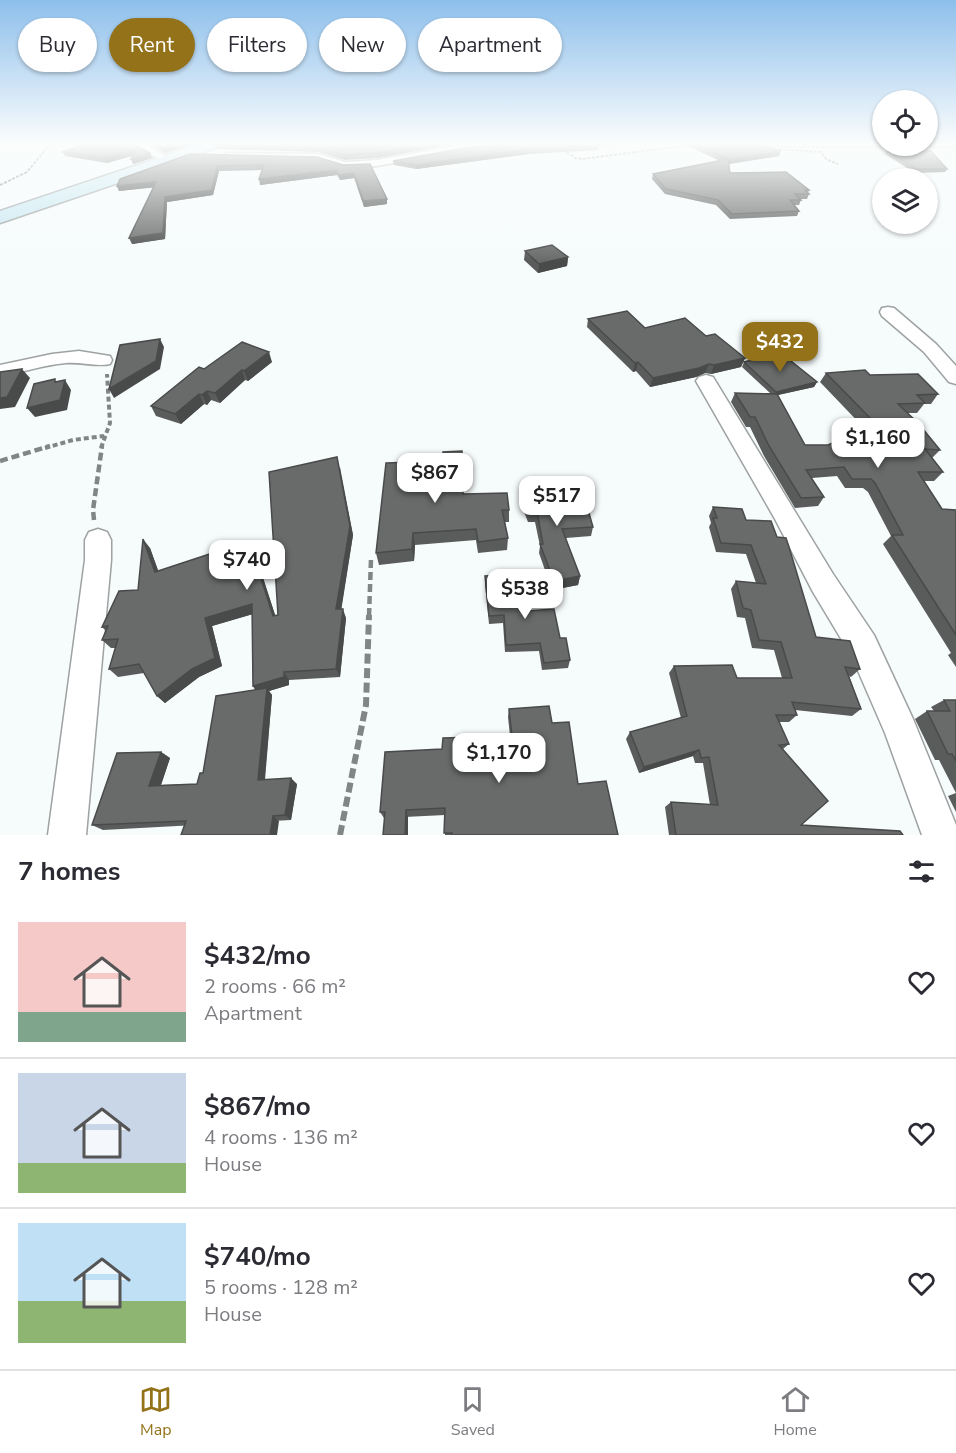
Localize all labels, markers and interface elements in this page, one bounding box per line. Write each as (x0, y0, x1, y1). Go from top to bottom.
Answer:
chip: Buy (18, 18, 97, 72)
chip: Rent (109, 18, 195, 72)
chip: Filters (207, 18, 307, 72)
chip: New (319, 18, 406, 72)
chip: Apartment (418, 18, 562, 72)
map controls (872, 90, 938, 234)
button: locate (872, 90, 938, 156)
button: layers (872, 168, 938, 234)
pin: $432 (744, 322, 816, 373)
text: $432 (756, 328, 804, 355)
pin: $1,160 (829, 418, 927, 469)
text: $1,160 (846, 424, 910, 451)
pin: $867 (399, 453, 471, 504)
text: $867 (411, 459, 459, 486)
pin: $517 (521, 476, 593, 527)
text: $517 (533, 482, 581, 509)
pin: $740 (211, 540, 283, 591)
text: $740 (223, 546, 271, 573)
pin: $538 (489, 569, 561, 620)
text: $538 (501, 575, 549, 602)
pin: $1,170 (450, 733, 548, 784)
text: $1,170 (467, 739, 531, 766)
text: 7 homes (18, 854, 120, 889)
icon: filters (905, 855, 938, 888)
text: $432/mo (204, 938, 311, 973)
icon: home (66, 946, 138, 1018)
icon: heart (905, 966, 938, 999)
text: 2 rooms · 66 m² (204, 973, 346, 1000)
text: Apartment (204, 1000, 302, 1027)
text: $867/mo (204, 1089, 311, 1124)
icon: home (66, 1097, 138, 1169)
icon: heart (905, 1117, 938, 1150)
text: 4 rooms · 136 m² (204, 1124, 358, 1151)
text: House (204, 1151, 262, 1178)
text: $740/mo (204, 1239, 311, 1274)
icon: home (66, 1247, 138, 1319)
icon: heart (905, 1267, 938, 1300)
text: 5 rooms · 128 m² (204, 1274, 358, 1301)
text: House (204, 1301, 262, 1328)
tab: Map (139, 1383, 172, 1441)
tab: Saved (451, 1383, 495, 1441)
tab: Home (773, 1383, 817, 1441)

